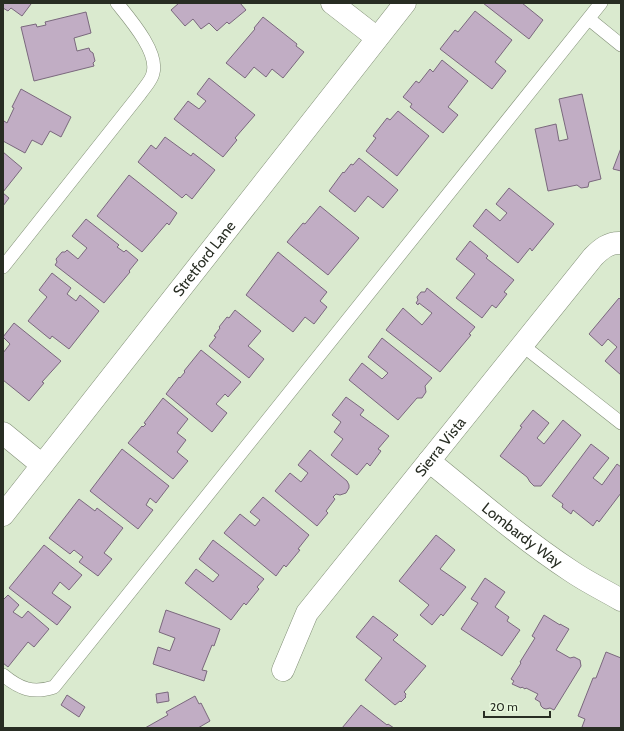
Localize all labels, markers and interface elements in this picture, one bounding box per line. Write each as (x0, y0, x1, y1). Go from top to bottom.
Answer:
street label: Stretford Lane (169, 217, 240, 300)
street label: Sierra Vista (411, 413, 470, 480)
street label: Lombardy Way (478, 499, 566, 572)
scale bar (484, 693, 550, 719)
text: 20 m (490, 699, 518, 714)

